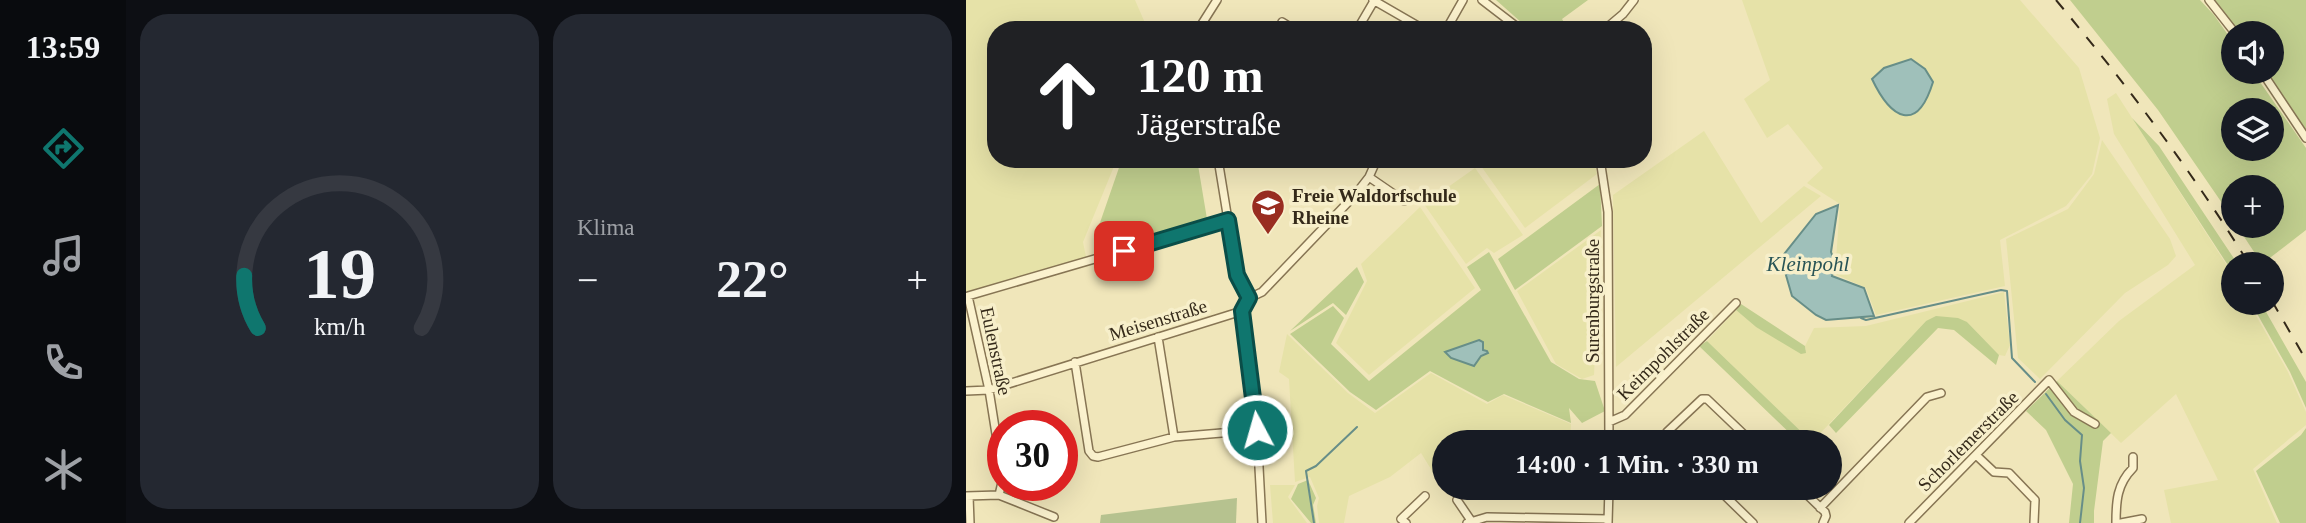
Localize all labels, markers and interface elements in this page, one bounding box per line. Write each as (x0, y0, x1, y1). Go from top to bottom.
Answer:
map controls (2221, 21, 2284, 315)
button: sound (2221, 21, 2284, 84)
text: 13:59 (26, 29, 100, 65)
text: 120 m (1137, 48, 1264, 103)
icon: ahead (1022, 49, 1113, 140)
button: layers (2221, 98, 2284, 161)
text: Jägerstraße (1137, 106, 1281, 142)
icon: directions (39, 124, 88, 173)
button: + (2221, 175, 2284, 238)
place label: Freie Waldorfschule Rheine (1292, 185, 1456, 228)
school or university icon: Freie Waldorfschule Rheine (1249, 187, 1287, 236)
text: Klima (577, 215, 635, 240)
pin (1094, 221, 1154, 281)
icon: music (39, 231, 88, 280)
icon: arrive (1105, 232, 1143, 270)
text: 19 (303, 233, 376, 314)
street label: Surenburgstraße (1582, 239, 1603, 363)
text: 22° (716, 251, 789, 308)
water label: Kleinpohl (1766, 252, 1850, 276)
button: − (2221, 252, 2284, 315)
text: − (577, 259, 598, 301)
text: + (907, 259, 928, 301)
street label: Meisenstraße (1106, 295, 1210, 345)
street label: Keimpohlstraße (1613, 304, 1713, 404)
street label: Eulenstraße (976, 305, 1016, 397)
text: km/h (314, 312, 366, 339)
icon: phone (39, 338, 88, 387)
street label: Schorlemerstraße (1914, 387, 2022, 495)
position arrow (1220, 393, 1294, 467)
speed limit sign: 30 (987, 410, 1078, 501)
icon: climate (39, 445, 88, 494)
text: 14:00 · 1 Min. · 330 m (1515, 450, 1759, 479)

